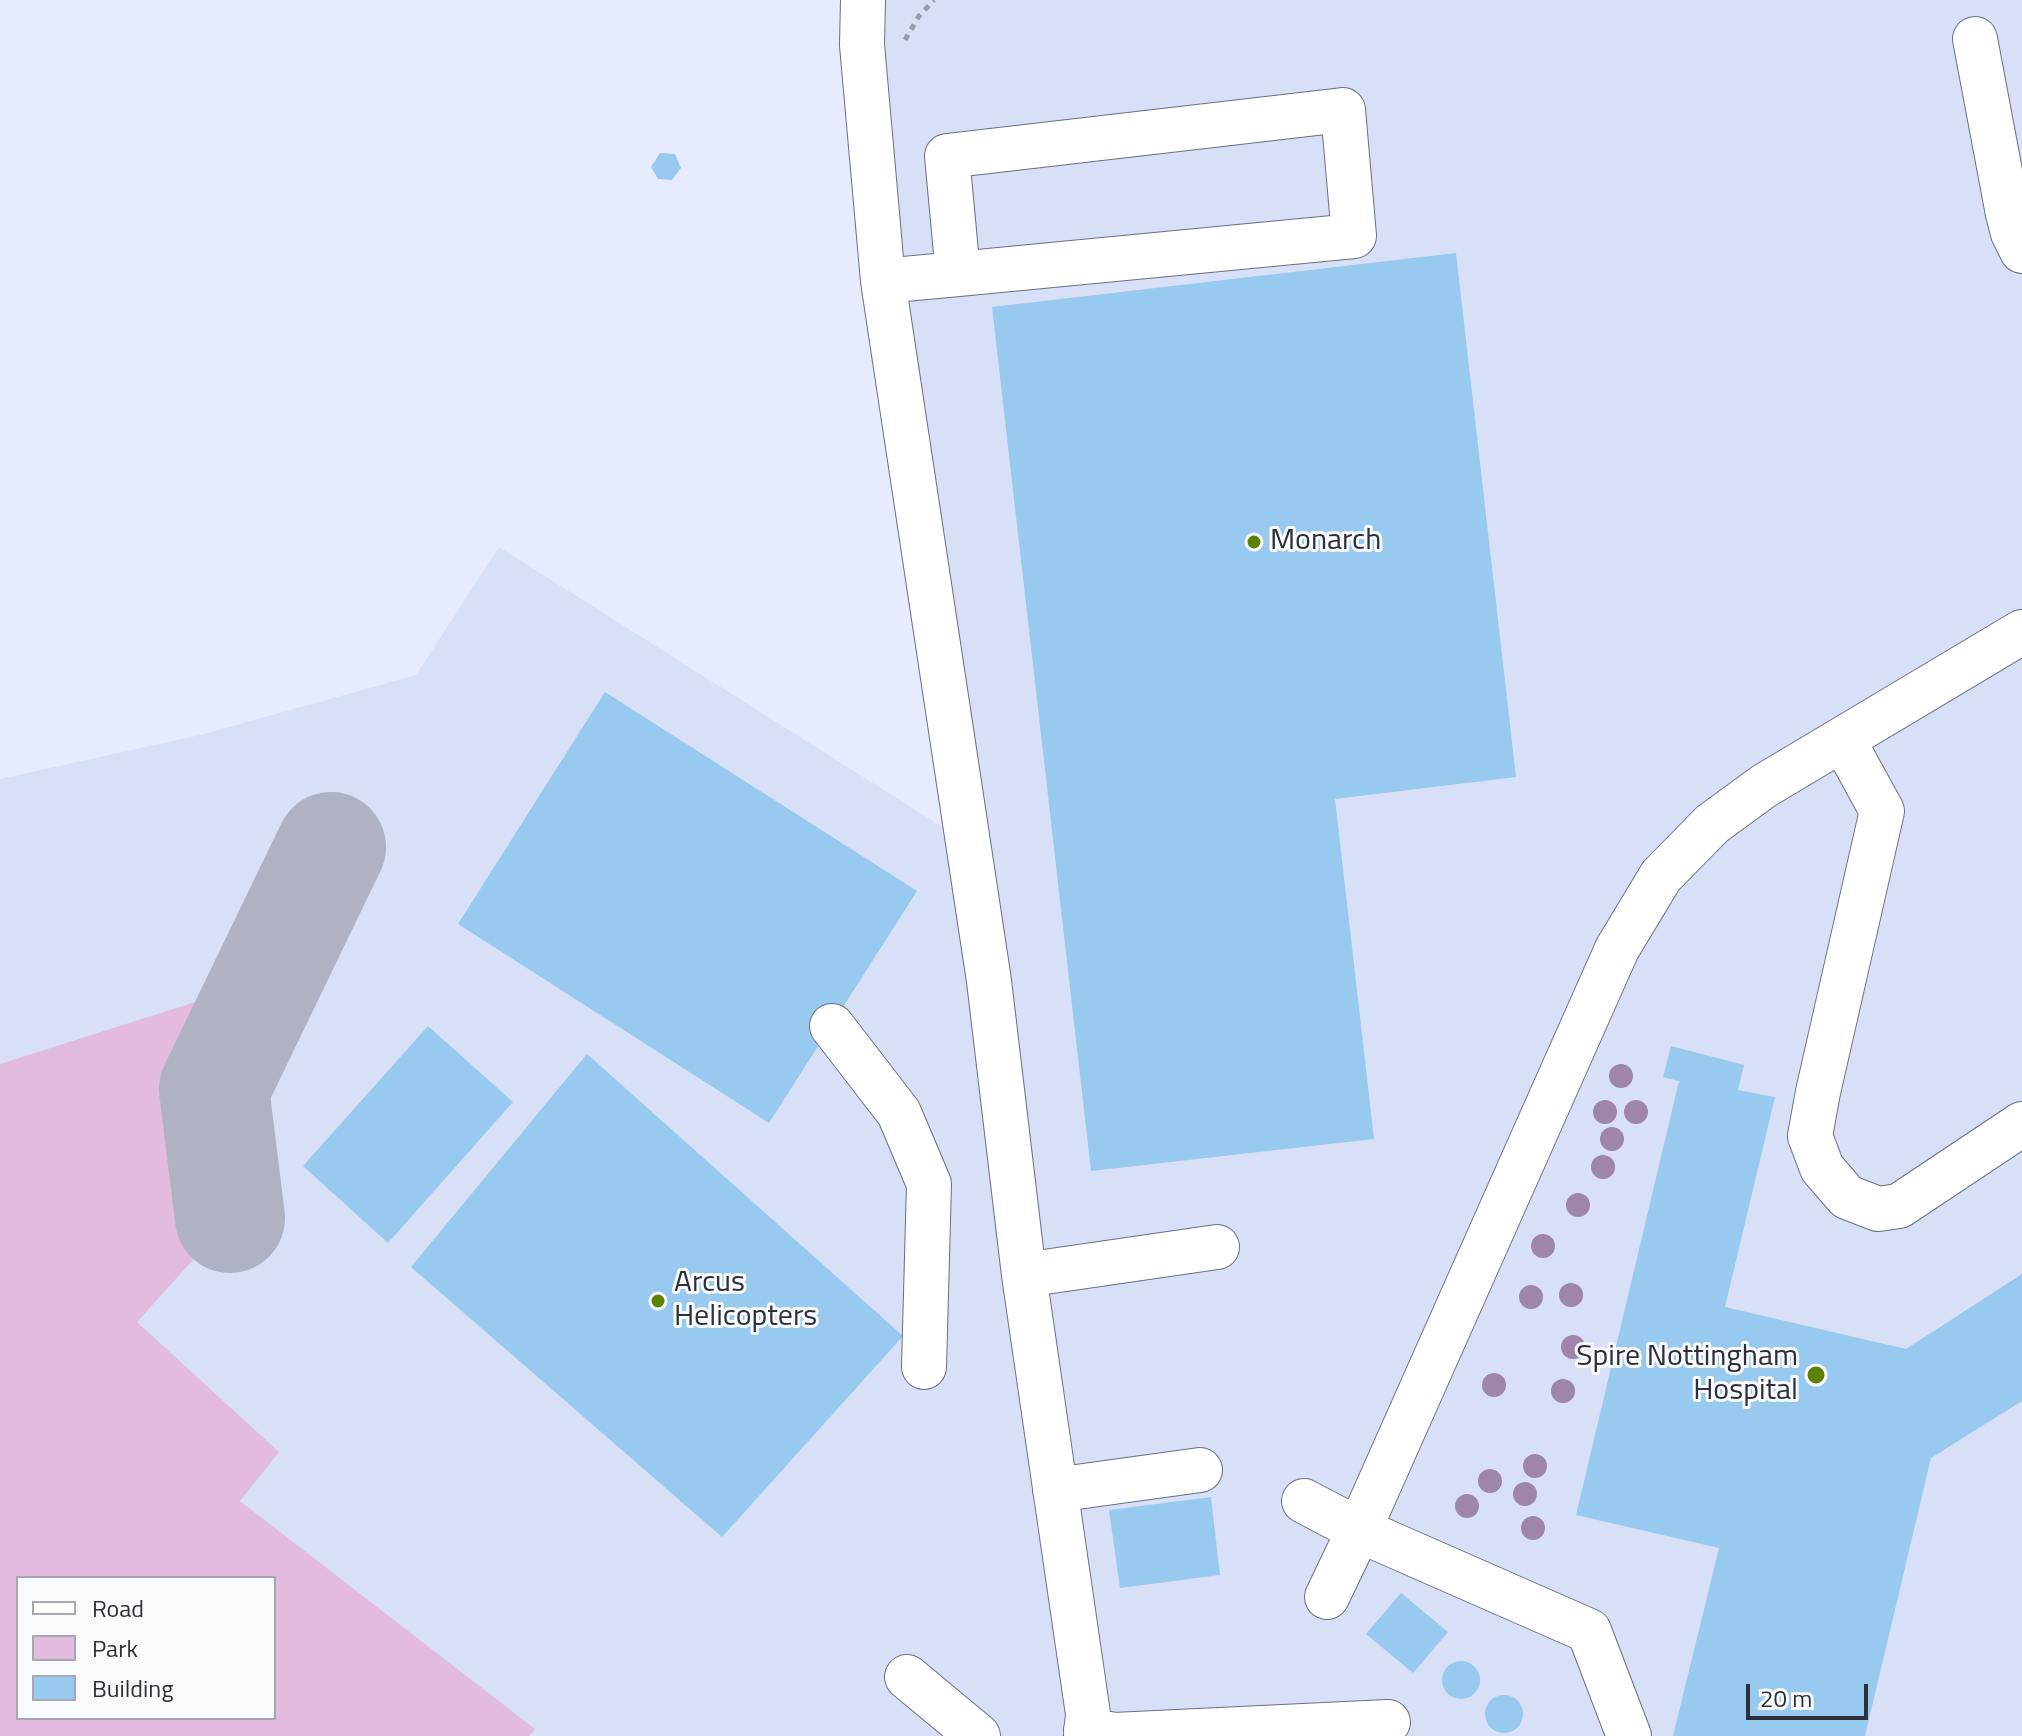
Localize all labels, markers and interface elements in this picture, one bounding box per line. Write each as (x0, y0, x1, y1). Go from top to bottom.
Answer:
place label: Monarch (1270, 524, 1381, 560)
marker: Monarch (1245, 533, 1263, 551)
place label: Arcus Helicopters (674, 1266, 817, 1336)
marker: Arcus Helicopters (649, 1292, 667, 1310)
place label: Spire Nottingham Hospital (1576, 1340, 1798, 1410)
marker: Spire Nottingham Hospital (1805, 1364, 1827, 1386)
legend (16, 1576, 276, 1720)
text: Road (92, 1590, 144, 1626)
text: Park (92, 1630, 138, 1666)
scale bar (1750, 1668, 1872, 1718)
text: Building (92, 1670, 174, 1706)
text: 20 m (1760, 1680, 1812, 1716)

